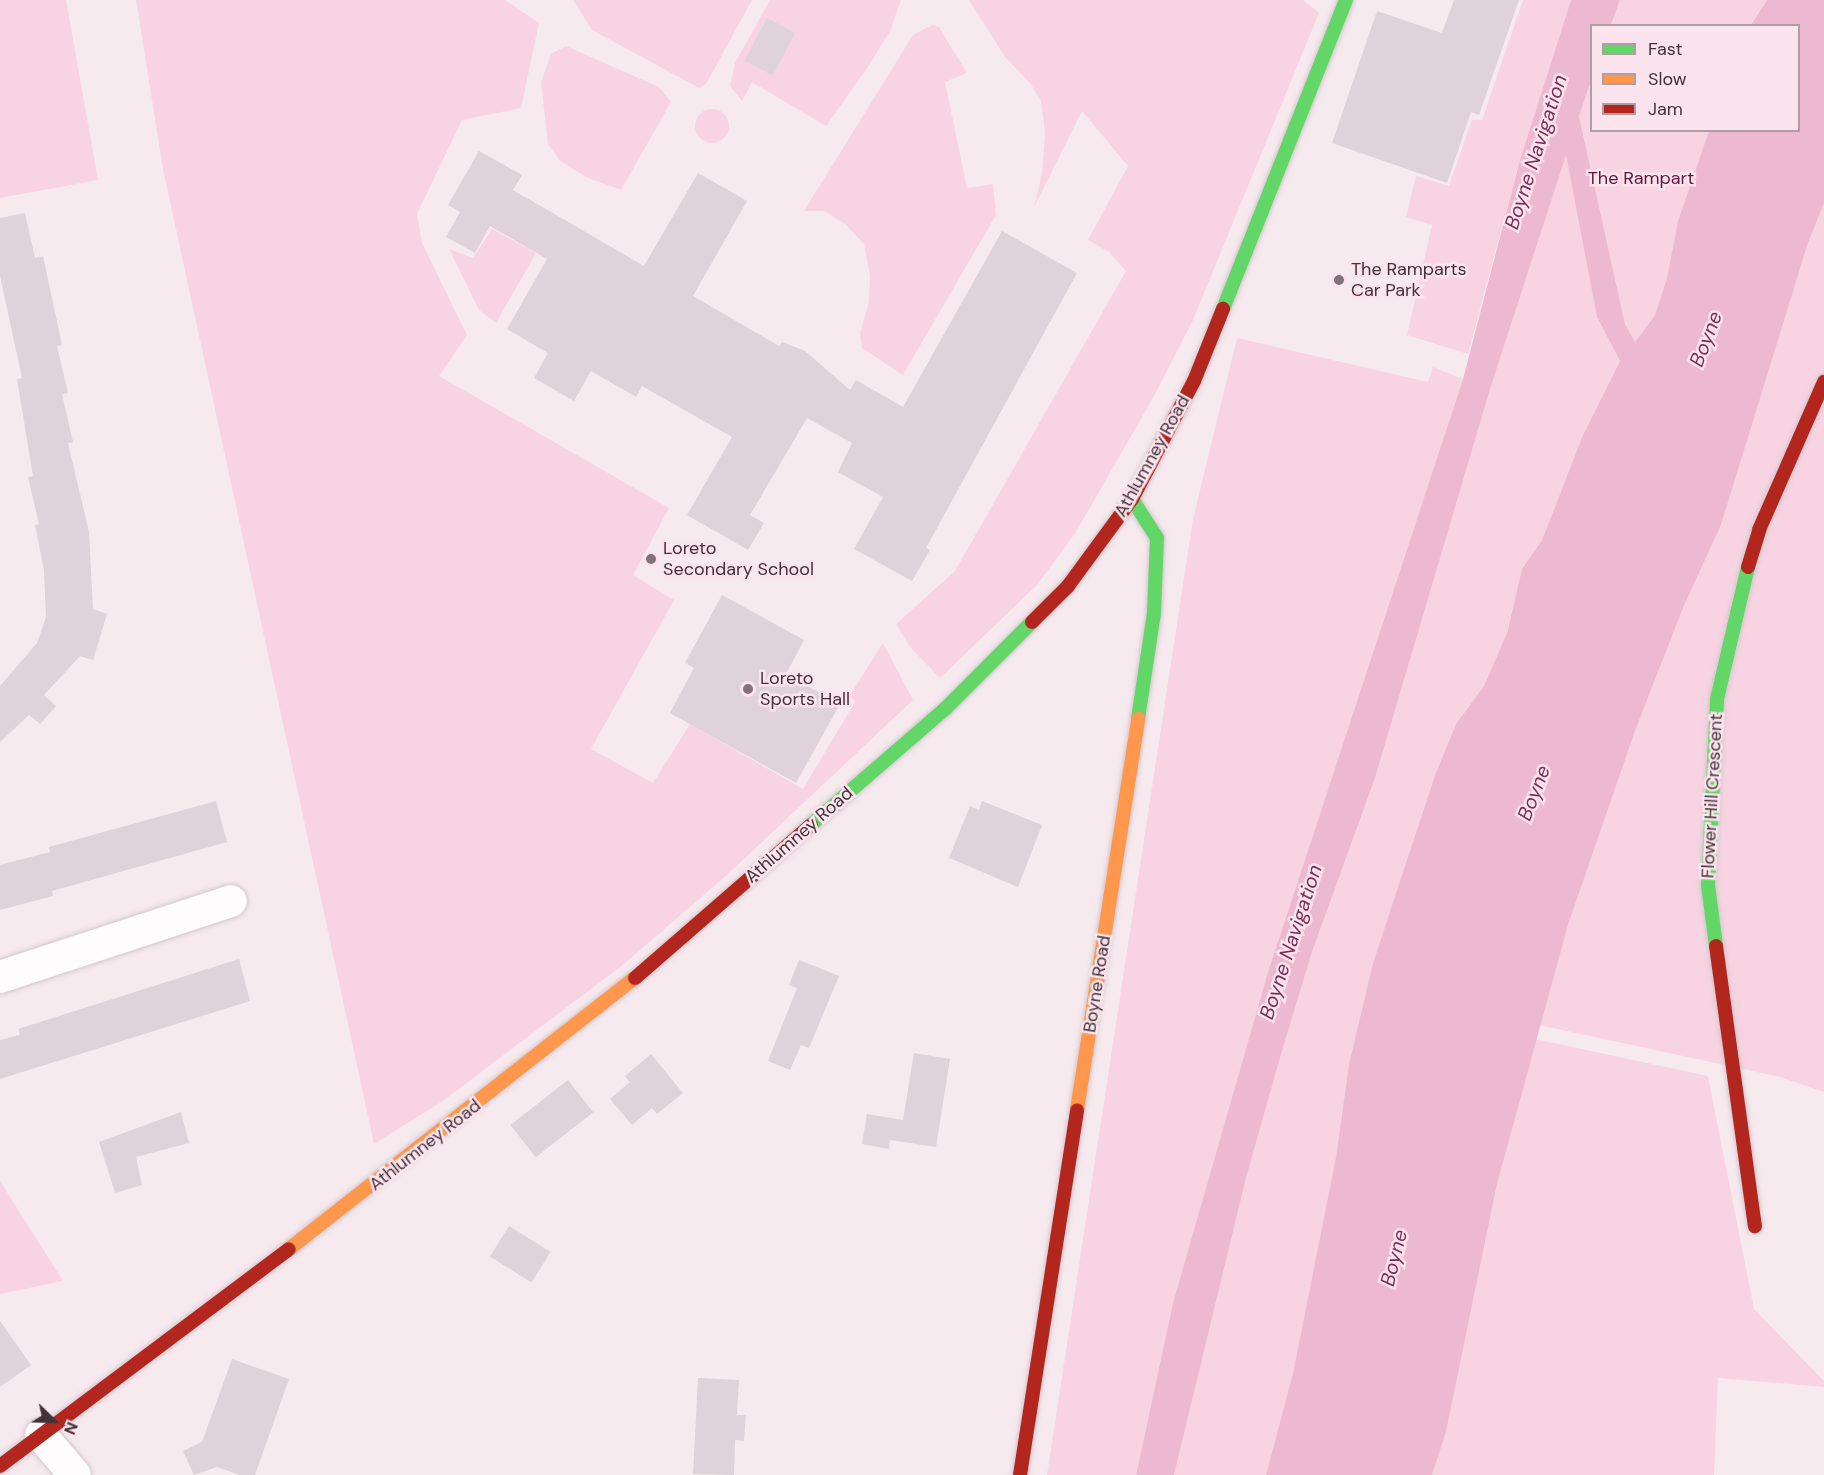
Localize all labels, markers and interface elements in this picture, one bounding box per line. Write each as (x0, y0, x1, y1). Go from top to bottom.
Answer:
legend (1590, 24, 1800, 132)
text: Fast (1648, 37, 1683, 61)
text: Slow (1648, 67, 1687, 91)
water label: Boyne Navigation (1500, 72, 1572, 232)
text: Jam (1648, 97, 1683, 121)
park label: The Rampart (1588, 167, 1694, 189)
place label: The Ramparts Car Park (1351, 259, 1467, 302)
marker: The Ramparts Car Park (1332, 273, 1346, 287)
water label: Boyne (1685, 308, 1727, 370)
street label: Athlumney Road (1110, 391, 1194, 521)
place label: Loreto Secondary School (663, 538, 814, 580)
marker: Loreto Secondary School (644, 552, 658, 566)
place label: Loreto Sports Hall (760, 668, 850, 710)
marker: Loreto Sports Hall (741, 682, 755, 696)
street label: Flower Hill Crescent (1697, 713, 1727, 879)
water label: Boyne (1513, 762, 1555, 824)
street label: Athlumney Road (741, 782, 857, 888)
water label: Boyne Navigation (1255, 862, 1327, 1022)
street label: Boyne Road (1079, 934, 1115, 1034)
street label: Athlumney Road (365, 1095, 485, 1195)
water label: Boyne (1375, 1227, 1413, 1289)
north arrow (24, 1391, 84, 1451)
text: N (59, 1419, 83, 1438)

